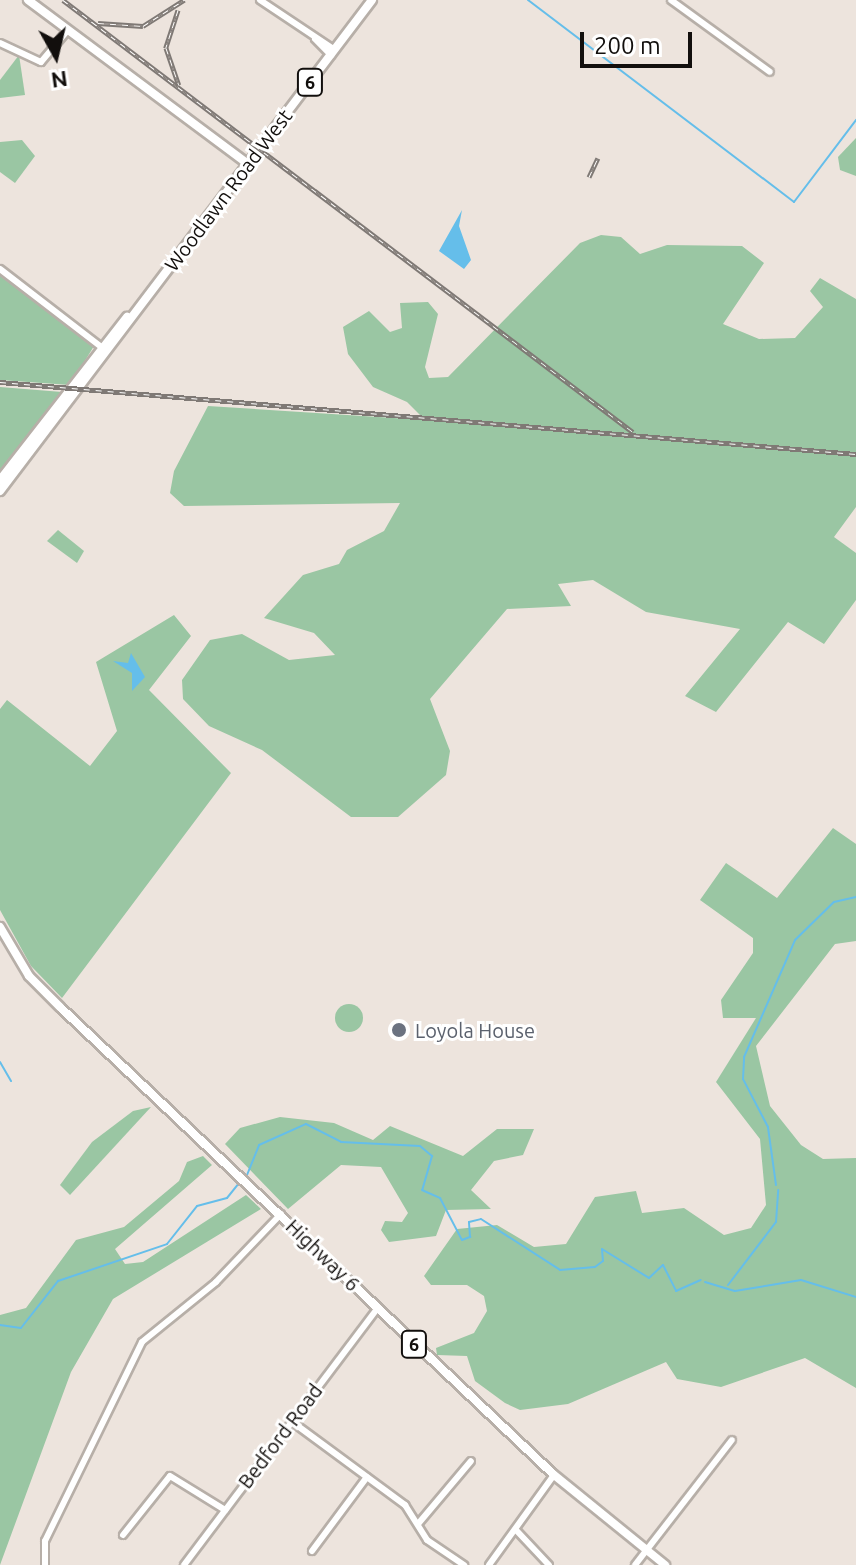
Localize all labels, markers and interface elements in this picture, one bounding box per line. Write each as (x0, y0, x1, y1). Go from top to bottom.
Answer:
north arrow (16, 16, 96, 96)
scale bar (584, 16, 696, 66)
text: 200 m (594, 32, 661, 59)
text: N (50, 67, 69, 94)
road number: 6 (296, 68, 324, 96)
street label: Woodlawn Road West (159, 104, 297, 276)
place label: Loyola House (415, 1018, 535, 1042)
marker: Loyola House (390, 1021, 408, 1039)
street label: Highway 6 (281, 1214, 365, 1296)
road number: 6 (400, 1330, 428, 1358)
street label: Bedford Road (233, 1379, 327, 1493)

